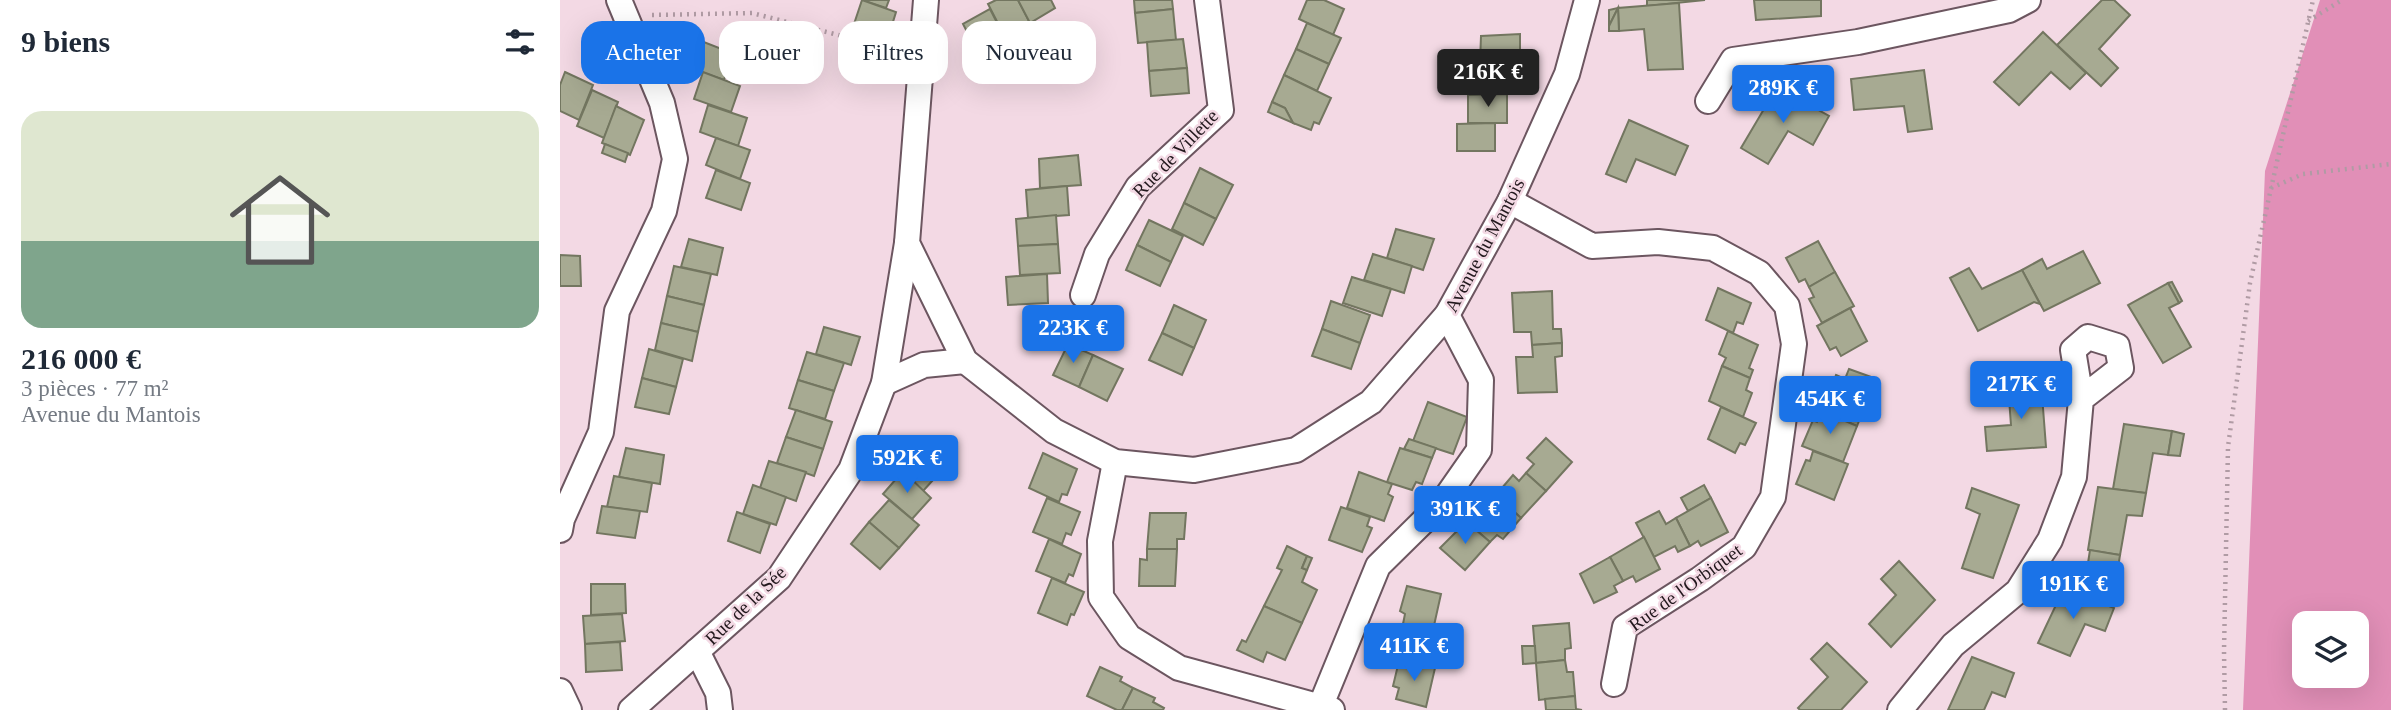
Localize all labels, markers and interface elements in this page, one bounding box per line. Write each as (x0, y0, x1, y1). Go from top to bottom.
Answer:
chip: Acheter (581, 21, 705, 84)
chip: Louer (719, 21, 824, 84)
chip: Filtres (838, 21, 948, 84)
chip: Nouveau (962, 21, 1096, 84)
icon: filters (501, 23, 539, 61)
text: 9 biens (21, 25, 110, 58)
pin: 216K € (1431, 50, 1545, 109)
text: 216K € (1453, 59, 1523, 84)
pin: 289K € (1726, 66, 1840, 125)
text: 289K € (1748, 75, 1818, 100)
street label: Rue de Villette (1128, 105, 1222, 201)
icon: home (217, 157, 343, 283)
street label: Avenue du Mantois (1440, 175, 1529, 316)
pin: 223K € (1016, 306, 1130, 365)
text: 223K € (1038, 315, 1108, 340)
text: 216 000 € (21, 342, 141, 375)
pin: 217K € (1964, 362, 2078, 421)
text: 217K € (1986, 371, 2056, 396)
text: 3 pièces · 77 m² (21, 376, 168, 401)
pin: 454K € (1773, 376, 1887, 436)
text: 454K € (1795, 386, 1865, 411)
text: Avenue du Mantois (21, 402, 201, 427)
pin: 592K € (850, 435, 964, 495)
text: 592K € (872, 445, 942, 470)
pin: 391K € (1408, 486, 1522, 546)
text: 391K € (1430, 496, 1500, 521)
street label: Rue de l'Orbiquet (1625, 539, 1746, 635)
street label: Rue de la Sée (701, 562, 790, 649)
pin: 191K € (2016, 562, 2130, 621)
text: 191K € (2038, 571, 2108, 596)
map controls (2292, 611, 2369, 688)
button: layers (2292, 611, 2369, 688)
pin: 411K € (1357, 624, 1471, 683)
text: 411K € (1380, 633, 1448, 658)

